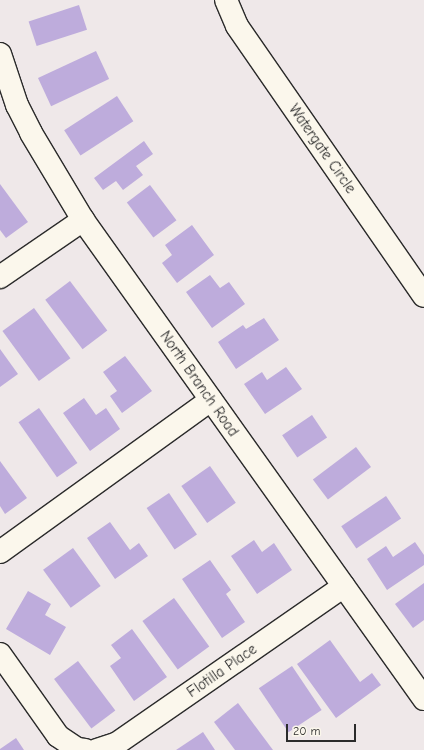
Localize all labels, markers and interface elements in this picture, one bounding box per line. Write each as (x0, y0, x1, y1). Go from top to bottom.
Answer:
street label: Watergate Circle (285, 101, 359, 197)
street label: North Branch Road (156, 328, 242, 440)
street label: Flotilla Place (184, 640, 260, 702)
scale bar (288, 716, 358, 742)
text: 20 m (293, 724, 321, 738)

